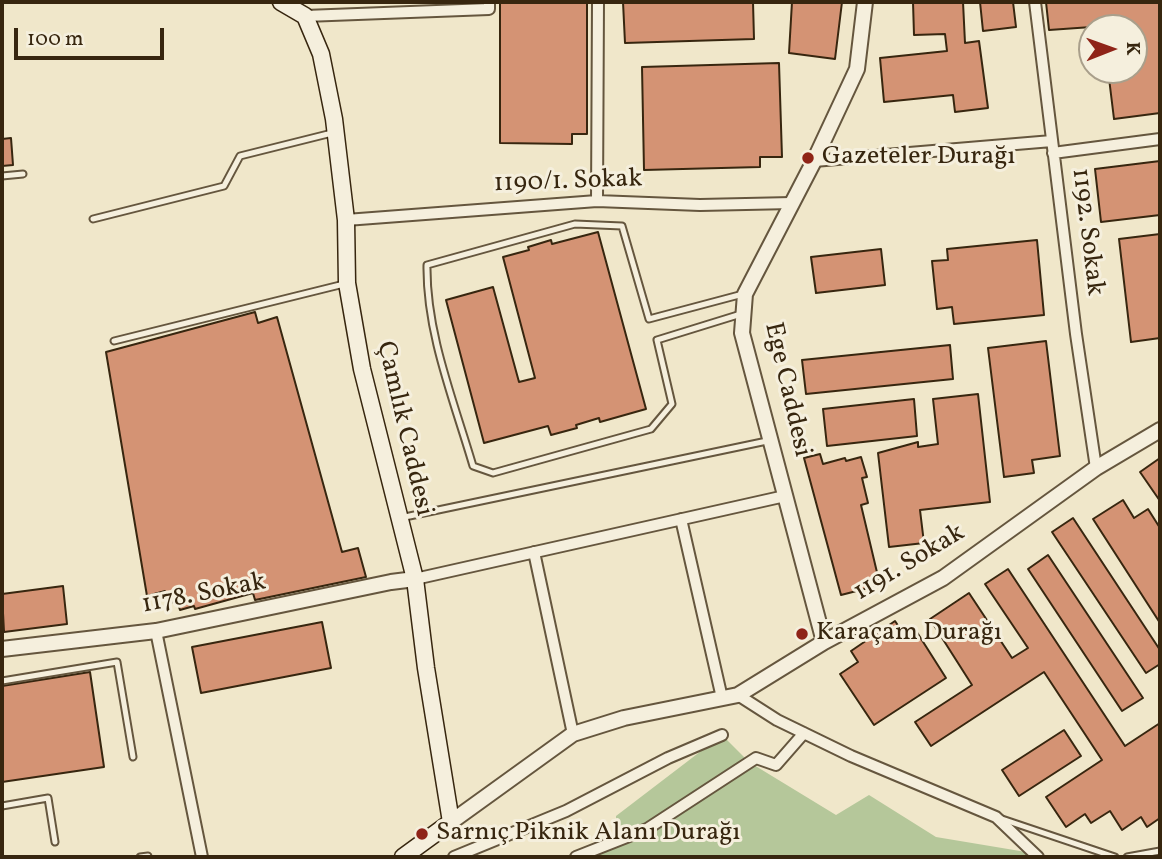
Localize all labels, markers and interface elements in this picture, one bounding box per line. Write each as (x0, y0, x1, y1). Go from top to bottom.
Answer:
scale bar (18, 14, 168, 58)
north arrow (1078, 14, 1148, 84)
text: 100 m (27, 25, 84, 54)
text: K (1119, 42, 1145, 56)
place label: Gazeteler Durağı (822, 142, 1015, 174)
marker: Gazeteler Durağı (800, 150, 816, 166)
street label: 1190/1. Sokak (493, 165, 643, 201)
street label: 1192. Sokak (1063, 166, 1109, 298)
street label: Ege Caddesi (755, 320, 817, 460)
street label: Çamlık Caddesi (368, 339, 438, 519)
street label: 1191. Sokak (849, 519, 971, 609)
street label: 1178. Sokak (139, 568, 269, 622)
place label: Karaçam Durağı (816, 618, 1002, 650)
marker: Karaçam Durağı (794, 626, 810, 642)
place label: Sarnıç Piknik Alanı Durağı (436, 818, 740, 850)
marker: Sarnıç Piknik Alanı Durağı (414, 826, 430, 842)

